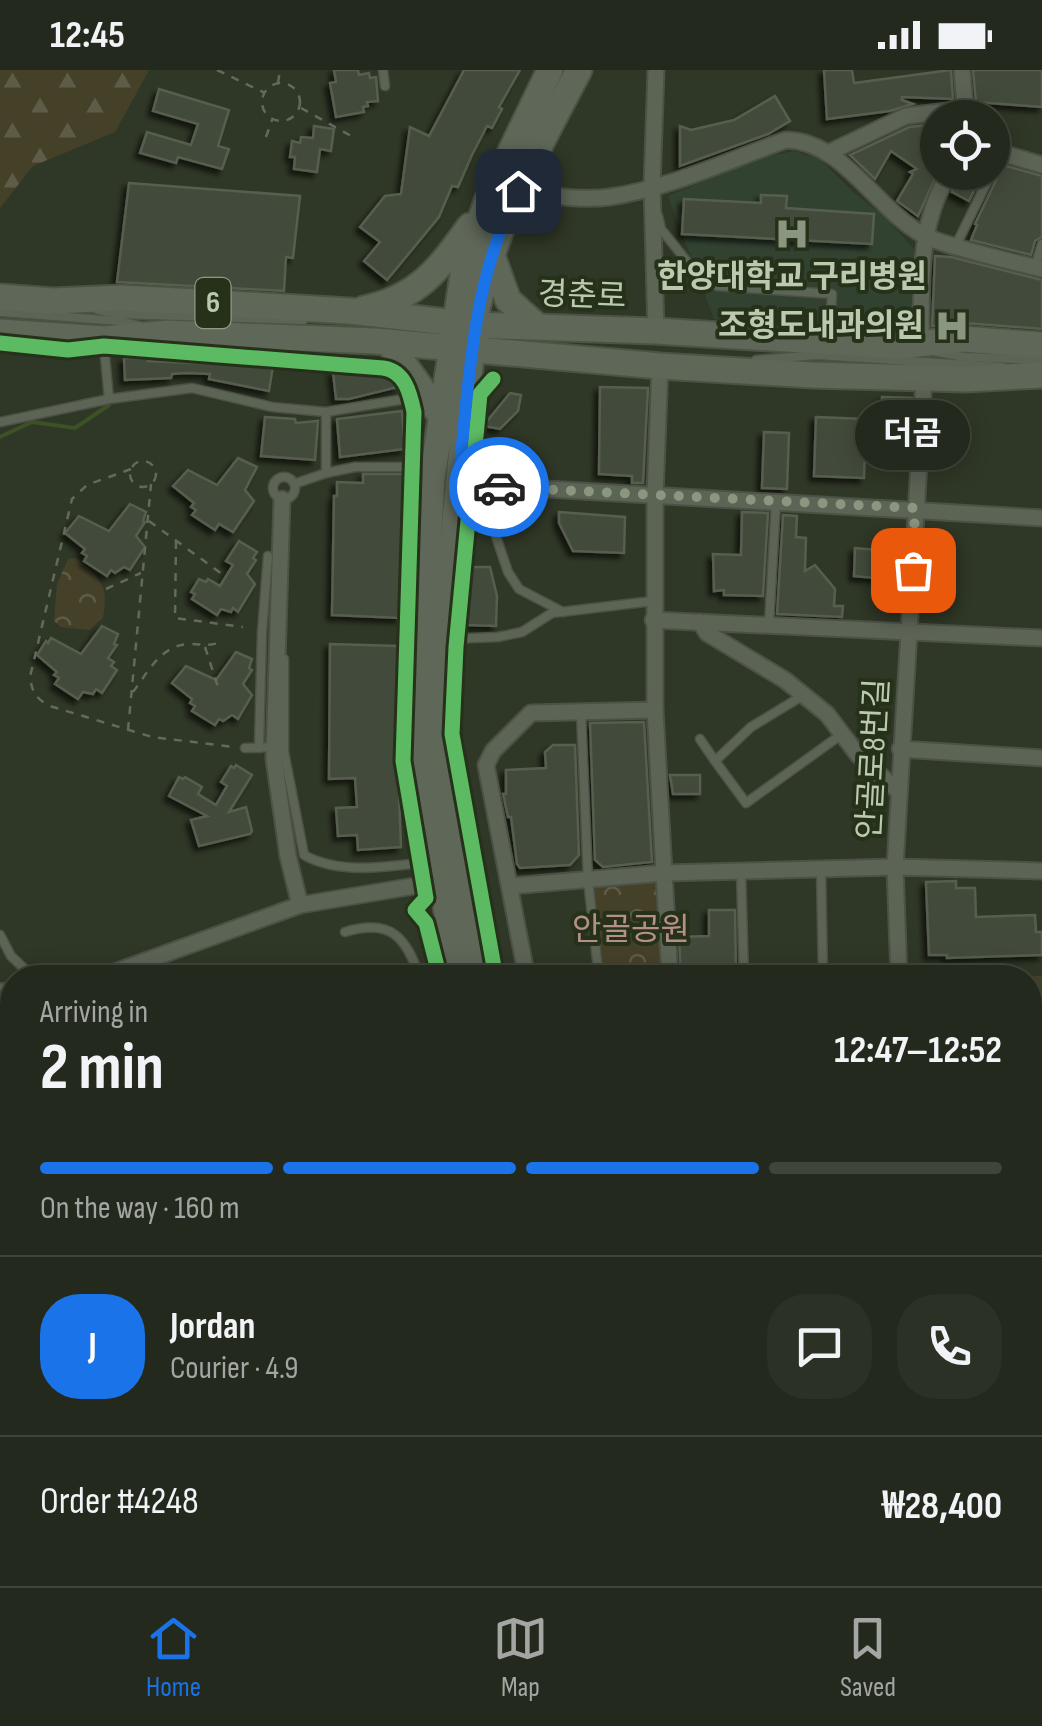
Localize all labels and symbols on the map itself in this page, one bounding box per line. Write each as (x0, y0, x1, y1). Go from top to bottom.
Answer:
pin (476, 149, 561, 234)
hospital icon: 한양대학교 구리병원 (773, 215, 811, 253)
place label: 한양대학교 구리병원 (657, 258, 927, 297)
street label: 경춘로 (537, 275, 627, 317)
road number: 6 (196, 278, 230, 328)
place label: 조형도내과의원 (718, 307, 924, 346)
hospital icon: 조형도내과의원 (933, 307, 971, 345)
callout: 더곰 (856, 400, 970, 470)
courier (449, 437, 549, 537)
pin (871, 528, 956, 613)
street label: 안골로8번길 (850, 677, 898, 841)
park label: 안골공원 (572, 911, 690, 950)

